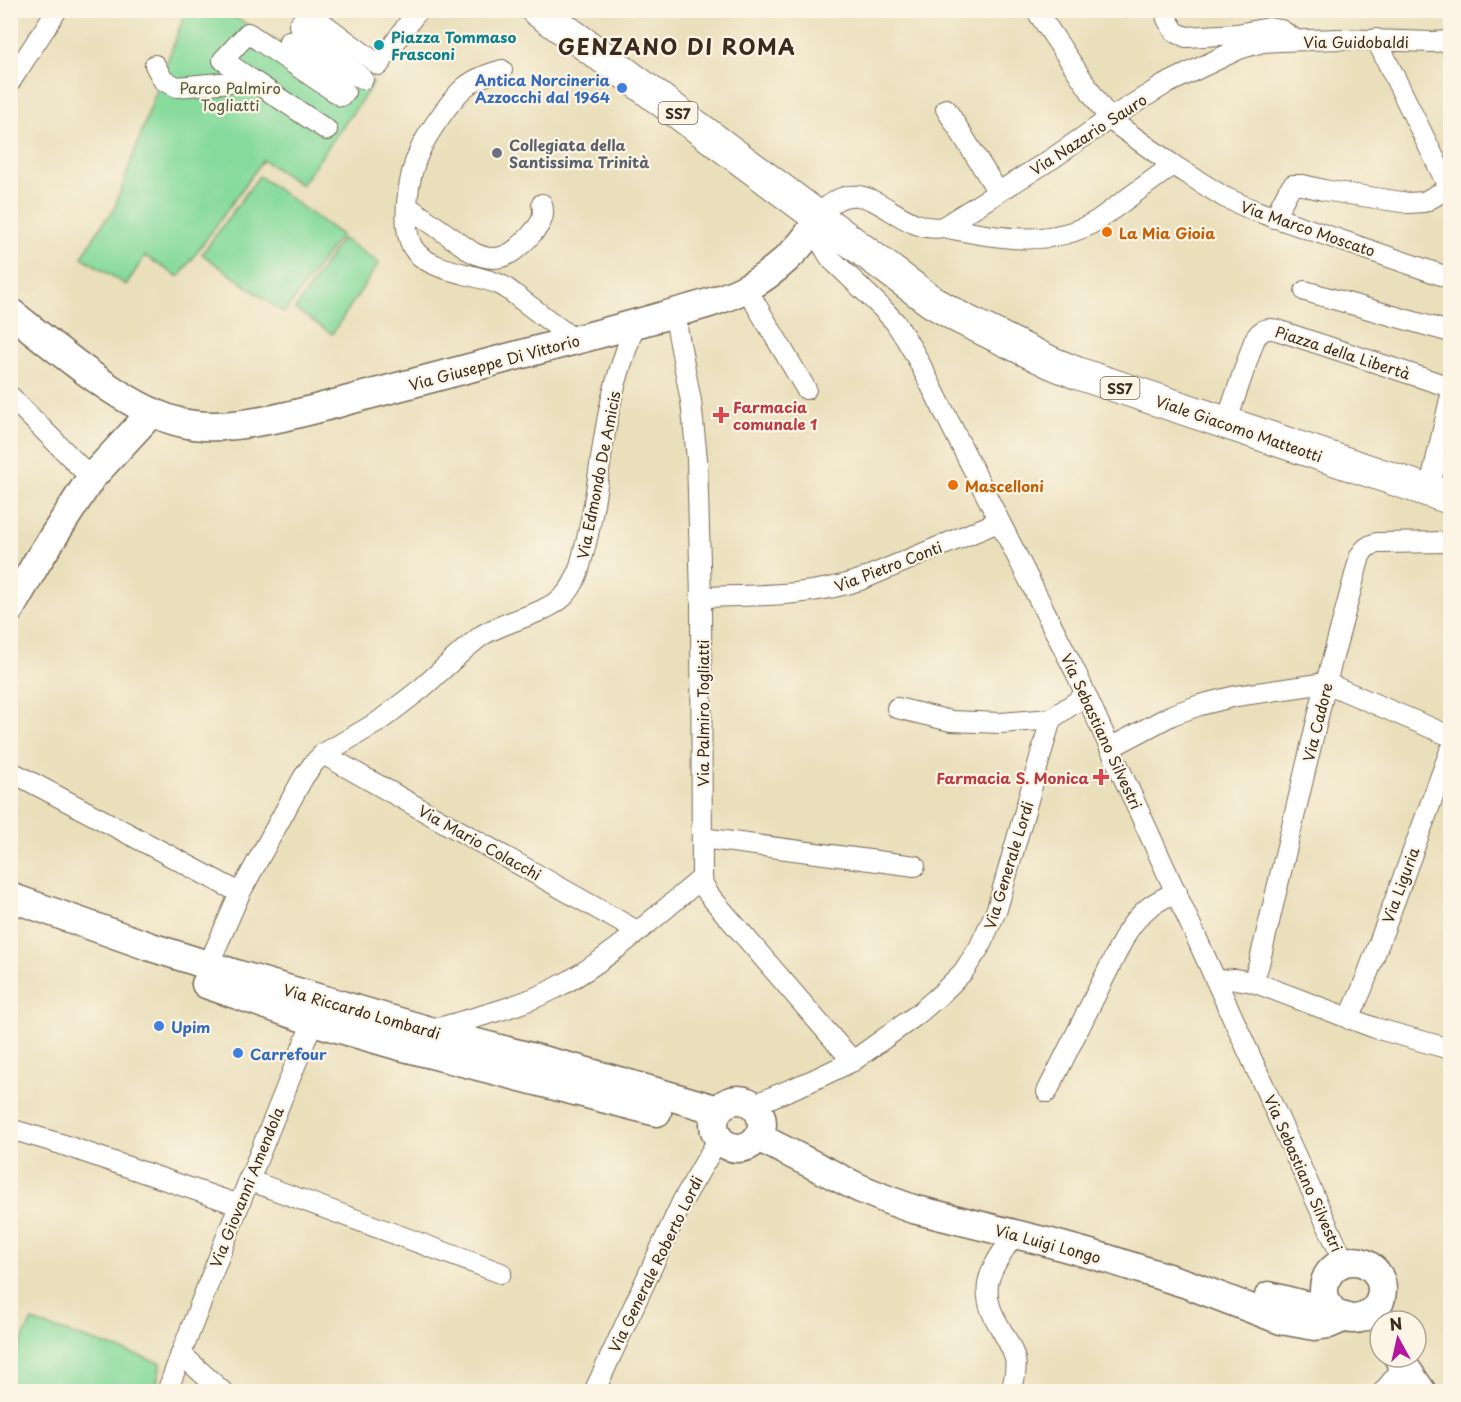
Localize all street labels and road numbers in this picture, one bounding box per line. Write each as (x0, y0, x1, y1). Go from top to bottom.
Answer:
street label: Via Guidobaldi (1303, 30, 1409, 53)
street label: Via Nazario Sauro (1025, 88, 1151, 180)
road number: SS7 (658, 102, 698, 124)
street label: Via Marco Moscato (1238, 194, 1378, 262)
street label: Piazza della Libertà (1272, 319, 1414, 385)
street label: Via Giuseppe Di Vittorio (406, 328, 582, 396)
road number: SS7 (1100, 377, 1140, 399)
street label: Via Edmondo De Amicis (570, 389, 626, 561)
street label: Viale Giacomo Matteotti (1152, 389, 1326, 467)
street label: Via Pietro Conti (831, 535, 945, 597)
street label: Via Palmiro Togliatti (691, 639, 714, 787)
street label: Via Sebastiano Silvestri (1056, 649, 1148, 813)
street label: Via Cadore (1296, 680, 1338, 764)
street label: Via Generale Lordi (978, 798, 1038, 932)
street label: Via Mario Colacchi (414, 799, 546, 885)
street label: Via Liguria (1376, 843, 1425, 926)
street label: Via Riccardo Lombardi (281, 978, 443, 1044)
street label: Via Sebastiano Silvestri (1259, 1091, 1349, 1255)
street label: Via Giovanni Amendola (203, 1103, 289, 1271)
street label: Via Generale Roberto Lordi (602, 1172, 708, 1356)
street label: Via Luigi Longo (992, 1218, 1104, 1268)

